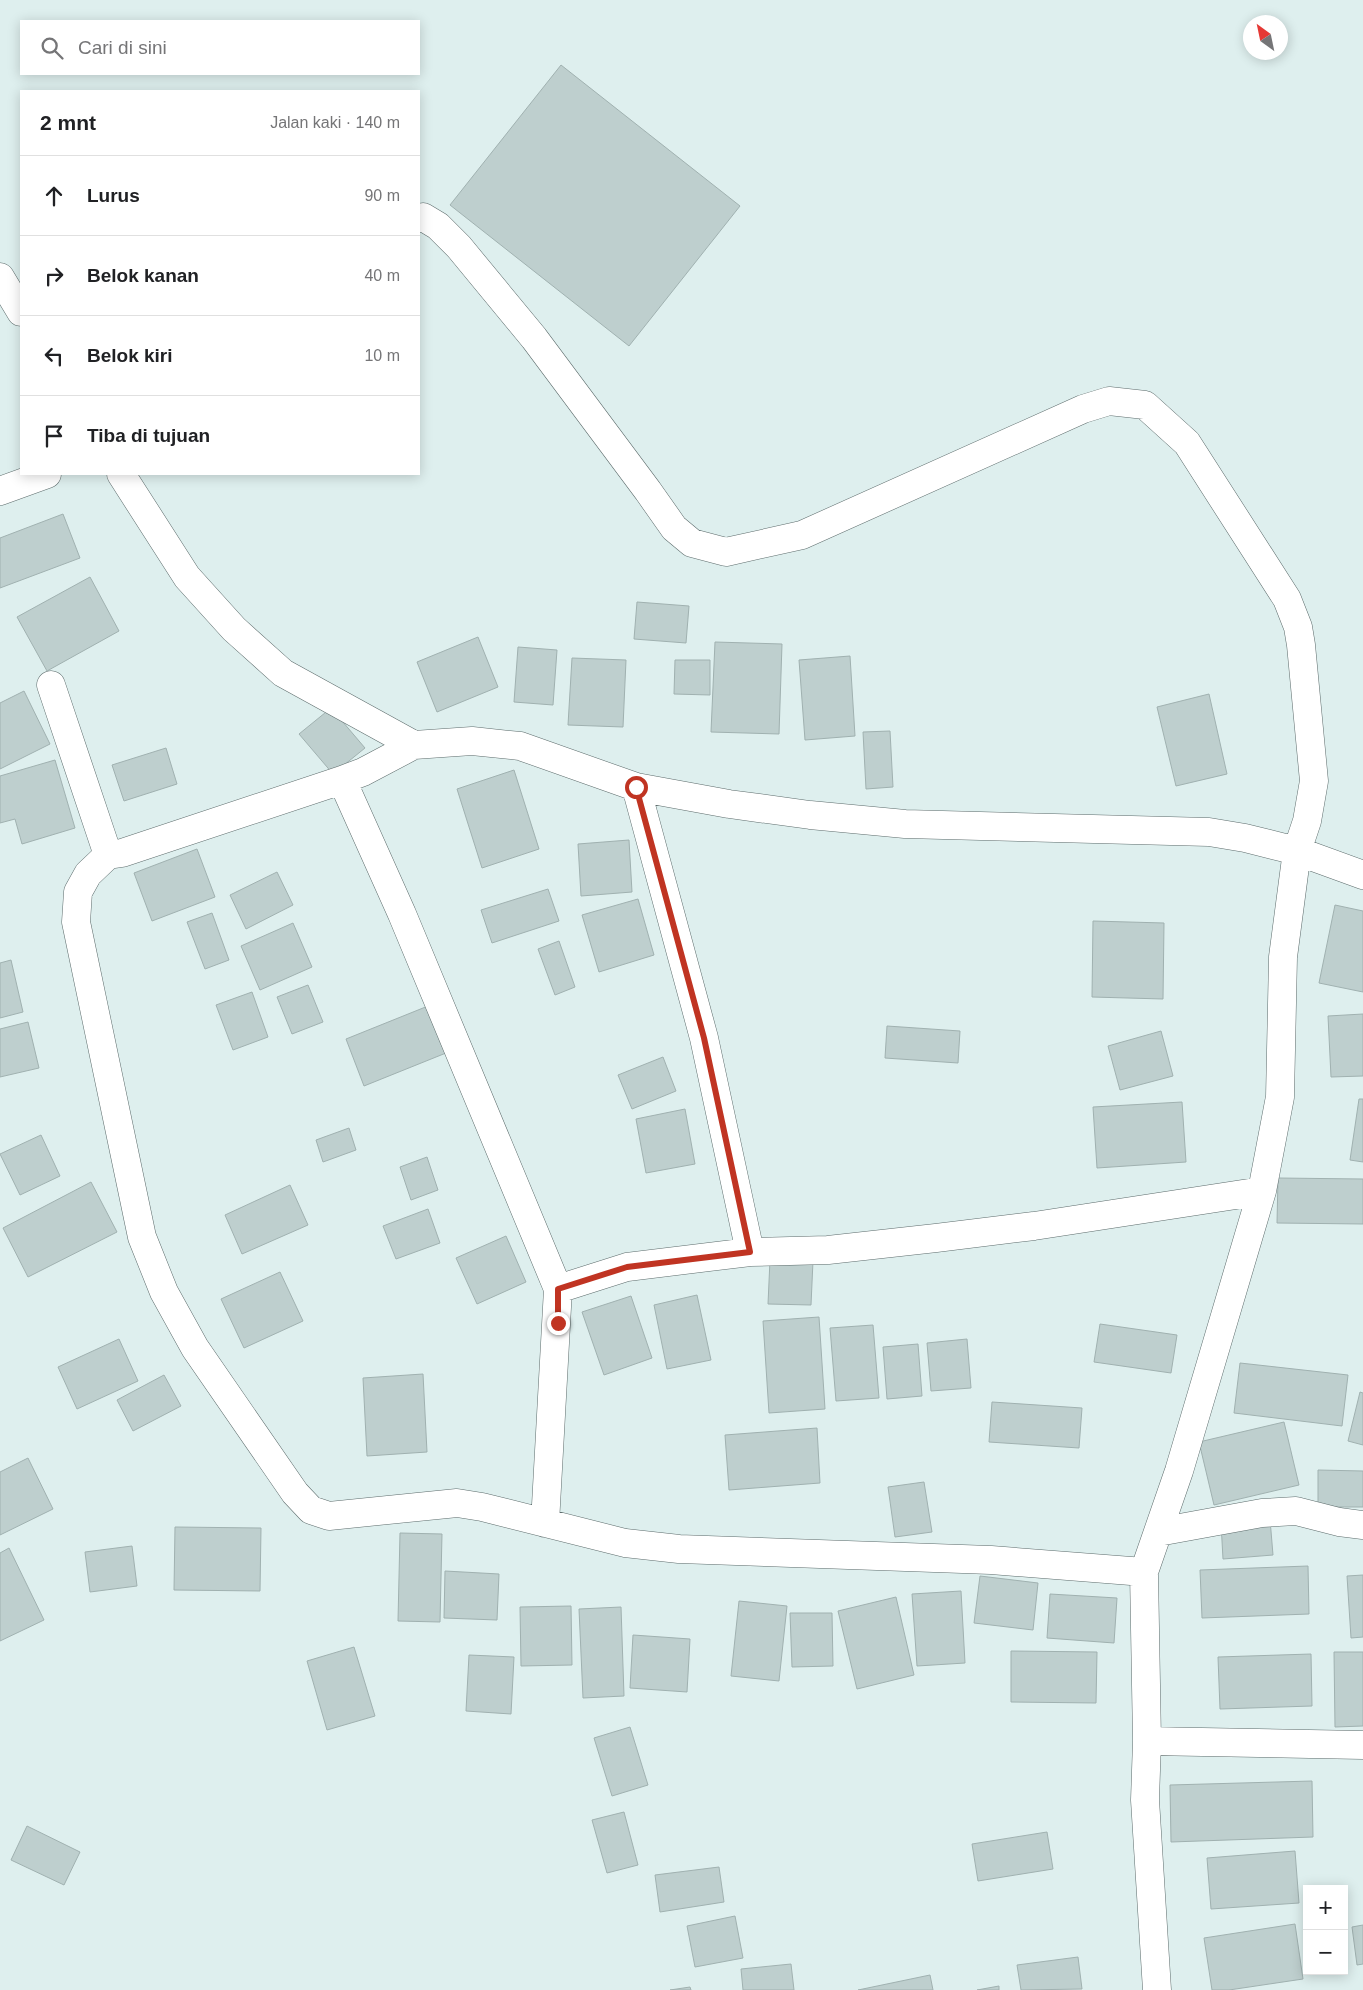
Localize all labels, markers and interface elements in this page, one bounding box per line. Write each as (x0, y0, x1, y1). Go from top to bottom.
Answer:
north arrow (1243, 15, 1288, 60)
search box (20, 20, 420, 75)
icon: search (38, 34, 66, 62)
text: Cari di sini (78, 37, 167, 58)
text: 2 mnt (40, 111, 96, 134)
text: Jalan kaki · 140 m (270, 114, 400, 131)
icon: ahead (40, 182, 68, 210)
text: Lurus (87, 185, 140, 206)
text: 90 m (364, 187, 400, 204)
icon: right (40, 262, 68, 290)
text: Belok kanan (87, 265, 199, 286)
text: 40 m (364, 267, 400, 284)
icon: left (40, 342, 68, 370)
text: Belok kiri (87, 345, 173, 366)
text: 10 m (364, 347, 400, 364)
icon: arrive (40, 422, 68, 450)
text: Tiba di tujuan (87, 425, 210, 446)
route start (625, 776, 648, 799)
route end (547, 1312, 570, 1335)
map controls (1303, 1885, 1348, 1975)
button: + (1303, 1885, 1348, 1930)
button: − (1303, 1930, 1348, 1975)

